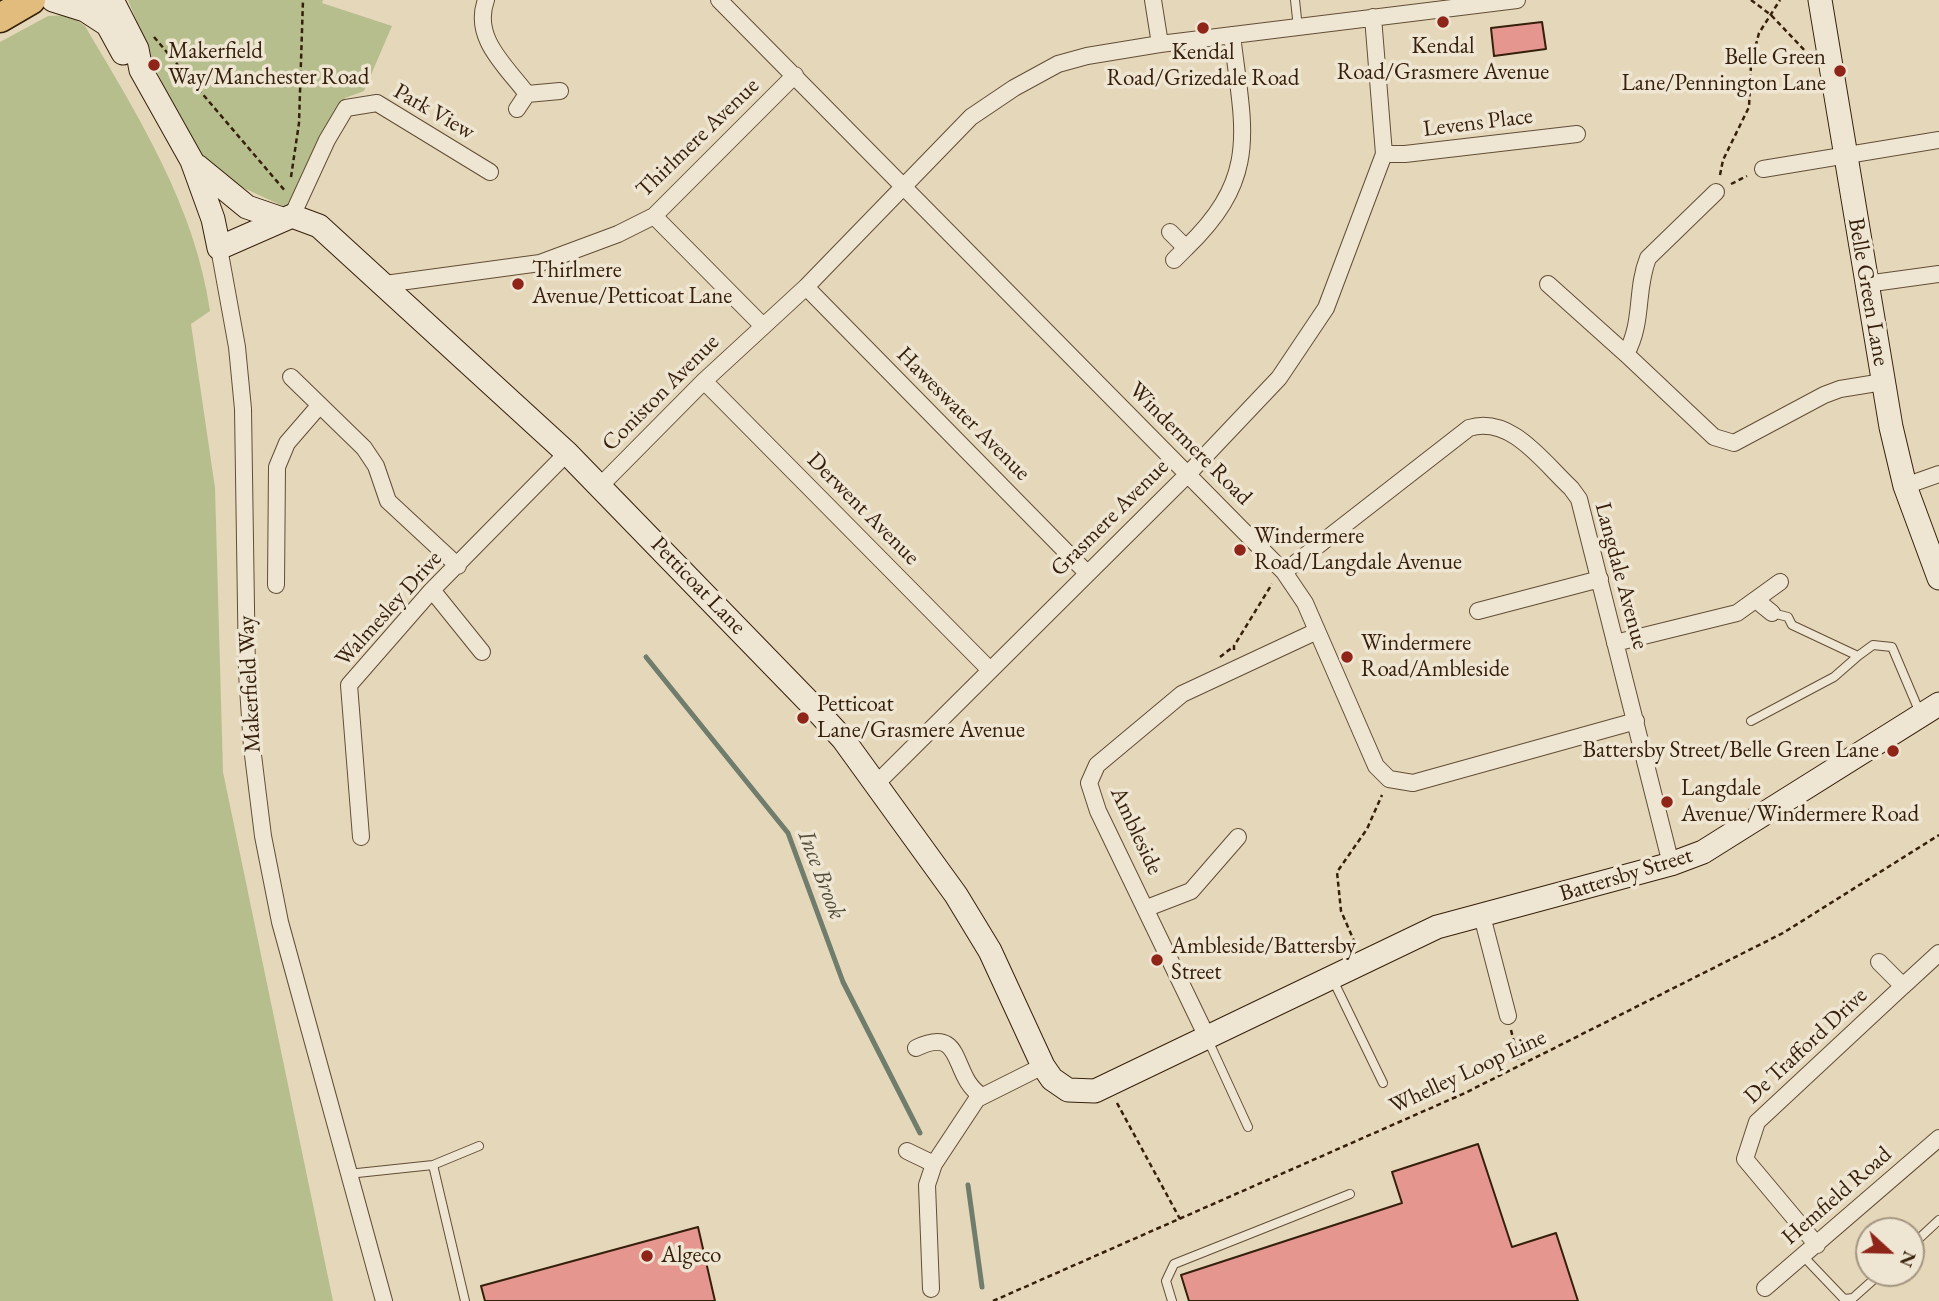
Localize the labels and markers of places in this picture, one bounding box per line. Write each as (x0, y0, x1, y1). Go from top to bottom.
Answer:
marker: Kendal Road/Grasmere Avenue (1435, 14, 1451, 30)
marker: Kendal Road/Grizedale Road (1195, 20, 1211, 36)
place label: Kendal Road/Grasmere Avenue (1337, 33, 1549, 87)
place label: Makerfield Way/Manchester Road (168, 38, 369, 92)
place label: Kendal Road/Grizedale Road (1107, 39, 1299, 93)
place label: Belle Green Lane/Pennington Lane (1621, 44, 1826, 98)
marker: Makerfield Way/Manchester Road (146, 57, 162, 73)
marker: Belle Green Lane/Pennington Lane (1832, 63, 1848, 79)
place label: Thirlmere Avenue/Petticoat Lane (532, 257, 732, 311)
marker: Thirlmere Avenue/Petticoat Lane (510, 276, 526, 292)
place label: Windermere Road/Langdale Avenue (1254, 523, 1462, 577)
marker: Windermere Road/Langdale Avenue (1232, 542, 1248, 558)
place label: Windermere Road/Ambleside (1361, 630, 1509, 684)
marker: Windermere Road/Ambleside (1339, 649, 1355, 665)
place label: Petticoat Lane/Grasmere Avenue (817, 691, 1025, 745)
marker: Petticoat Lane/Grasmere Avenue (795, 710, 811, 726)
place label: Battersby Street/Belle Green Lane (1582, 737, 1879, 765)
marker: Battersby Street/Belle Green Lane (1885, 743, 1901, 759)
place label: Langdale Avenue/Windermere Road (1681, 775, 1919, 829)
marker: Langdale Avenue/Windermere Road (1659, 794, 1675, 810)
place label: Ambleside/Battersby Street (1171, 933, 1356, 987)
marker: Ambleside/Battersby Street (1149, 952, 1165, 968)
place label: Algeco (661, 1242, 721, 1270)
marker: Algeco (639, 1248, 655, 1264)

